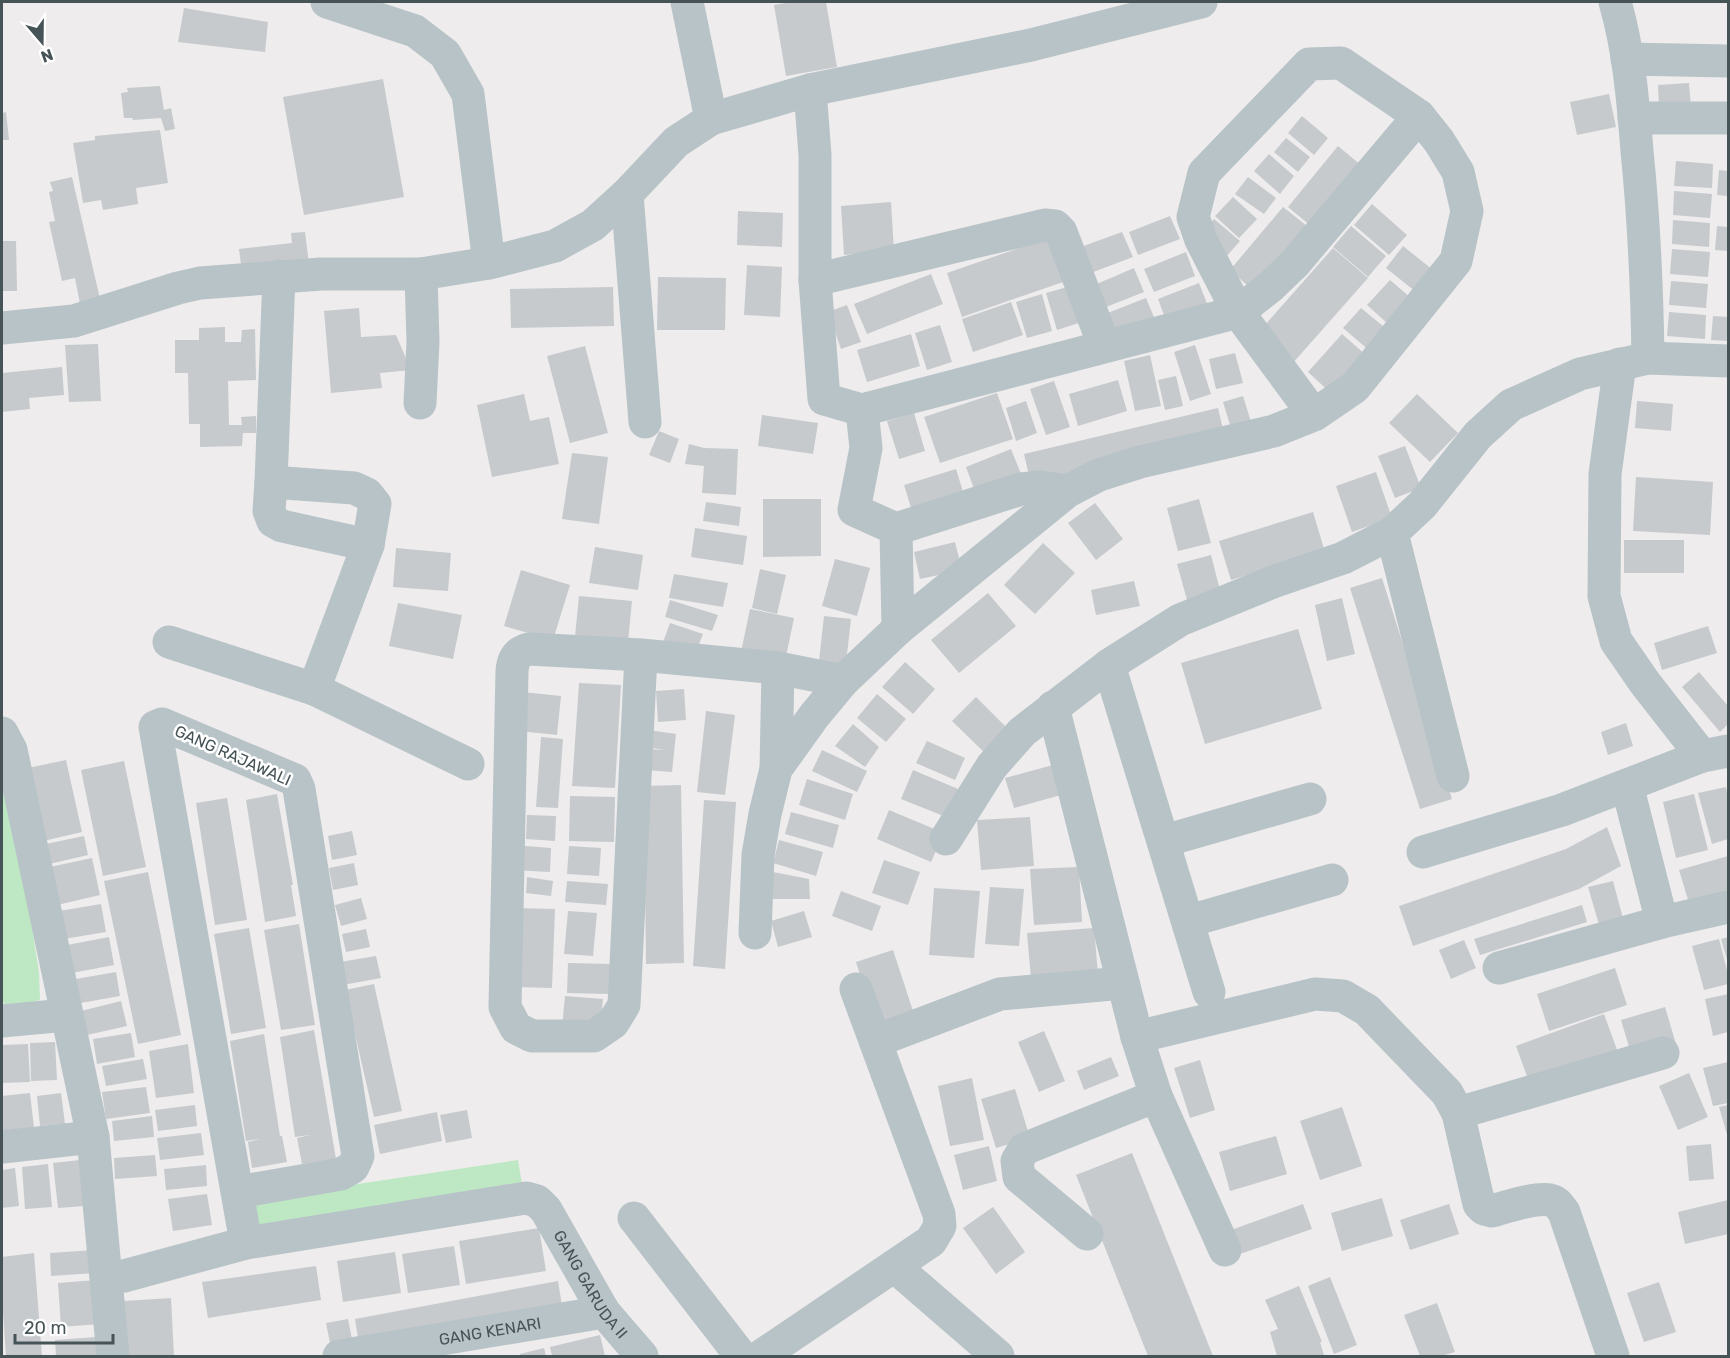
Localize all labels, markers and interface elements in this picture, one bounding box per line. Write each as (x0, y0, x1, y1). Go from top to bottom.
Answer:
north arrow (12, 12, 72, 72)
text: N (38, 45, 56, 67)
street label: GANG RAJAWALI (172, 721, 294, 790)
street label: GANG GARUDA II (549, 1227, 631, 1342)
scale bar (15, 1307, 112, 1345)
street label: GANG KENARI (437, 1314, 543, 1349)
text: 20 m (24, 1317, 66, 1339)

